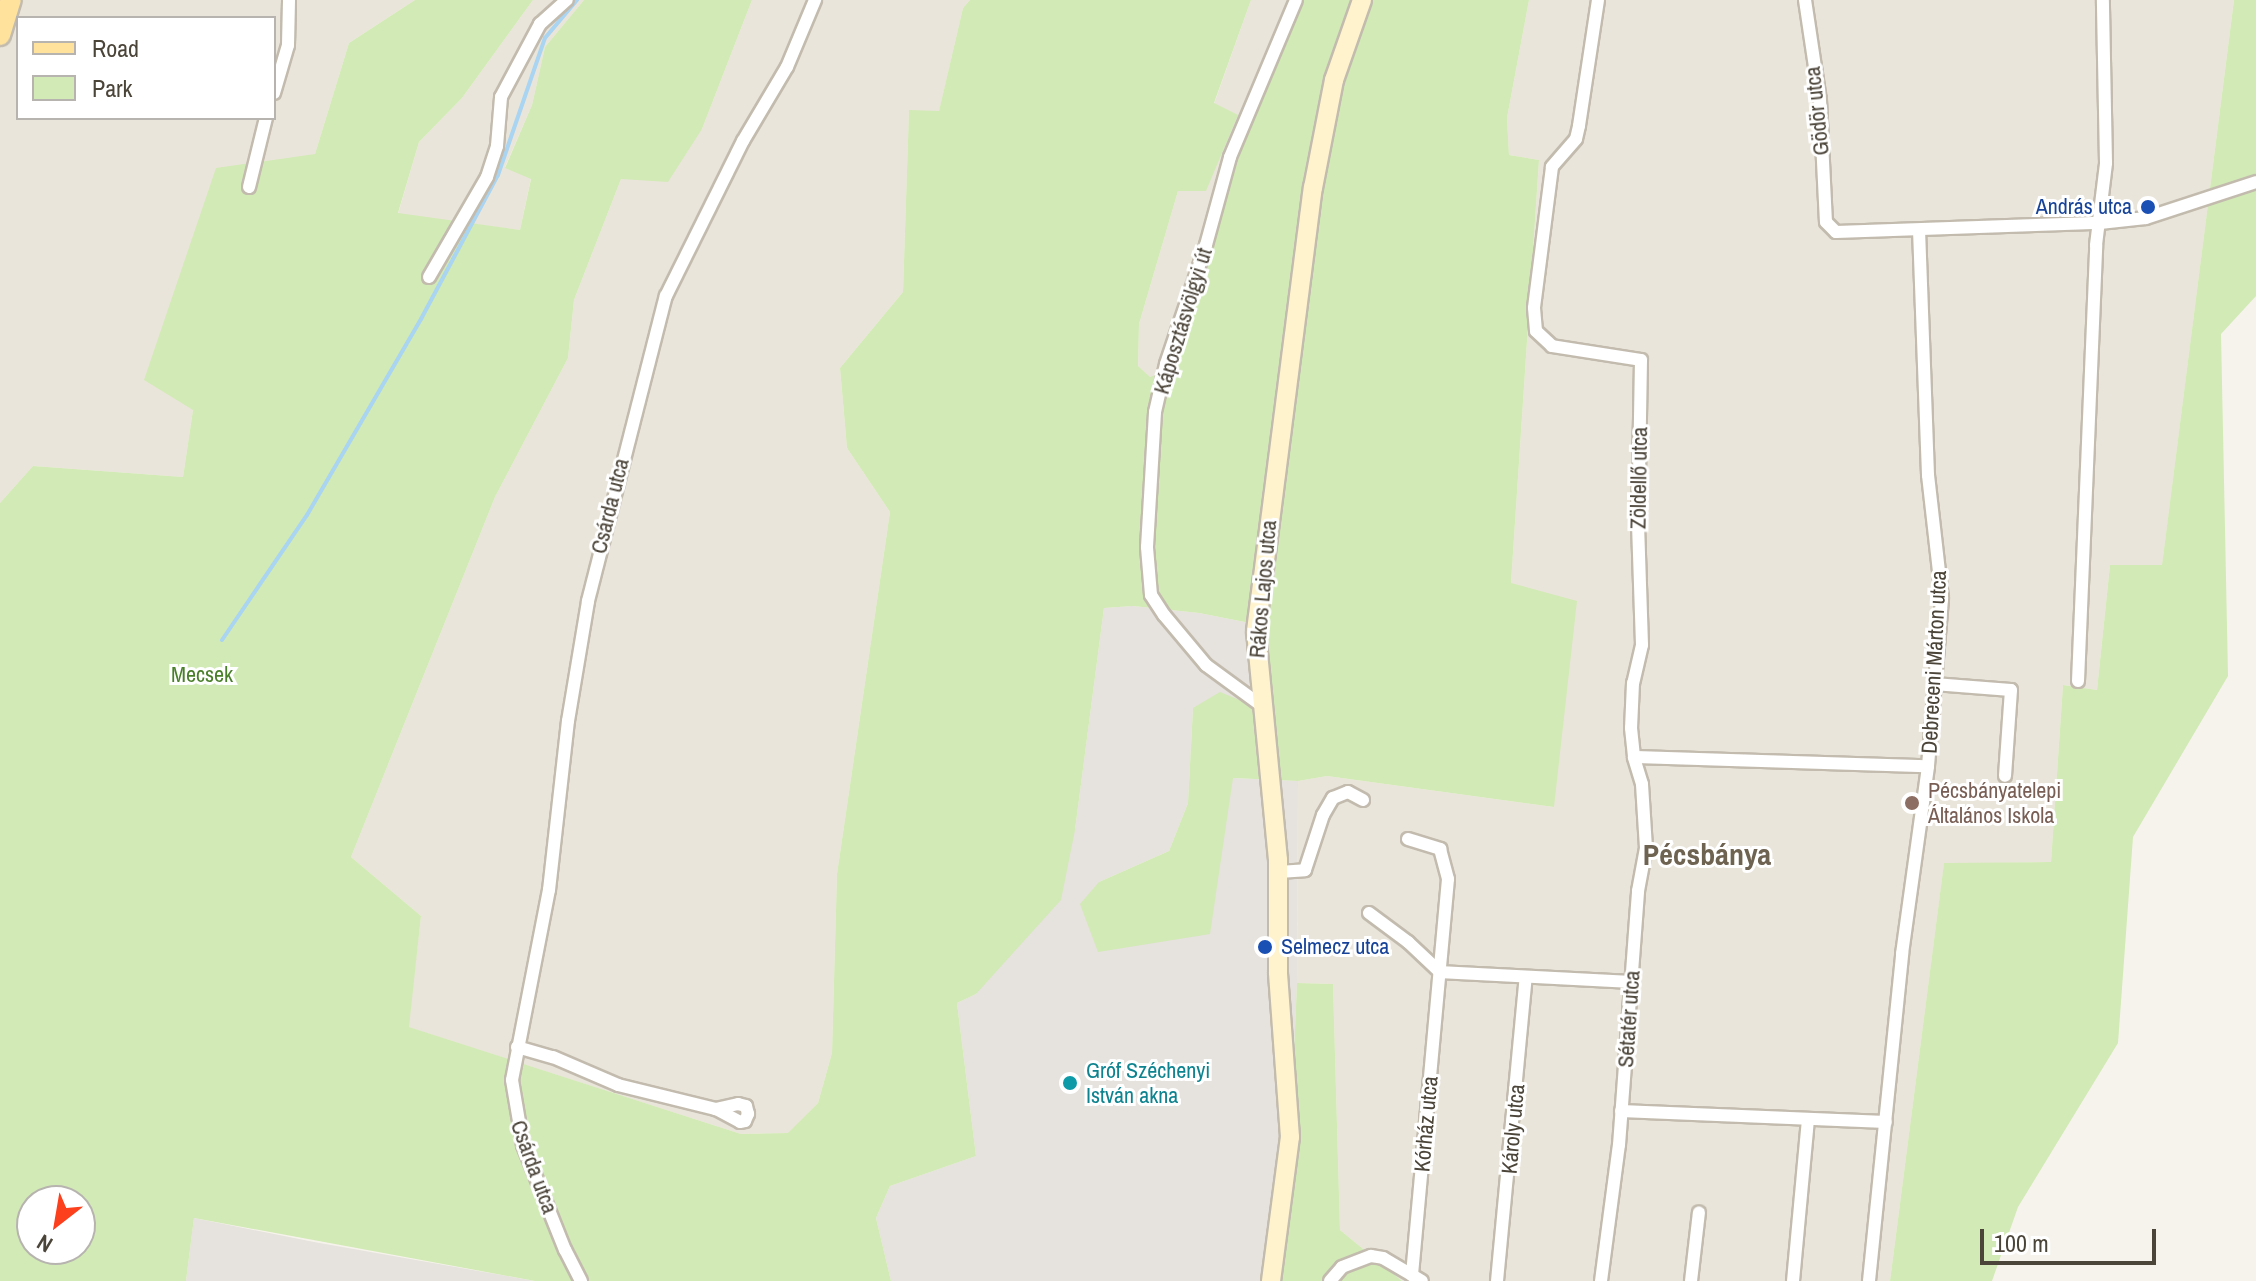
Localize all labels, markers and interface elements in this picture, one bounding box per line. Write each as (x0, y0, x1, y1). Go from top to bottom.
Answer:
legend (16, 16, 276, 120)
text: Road (92, 32, 139, 64)
street label: Gödör utca (1799, 65, 1835, 157)
text: Park (92, 72, 132, 104)
place label: András utca (2036, 194, 2132, 220)
marker: András utca (2139, 198, 2157, 216)
street label: Káposztásvölgyi út (1148, 245, 1218, 397)
street label: Zöldellő utca (1625, 427, 1653, 529)
street label: Csárda utca (585, 456, 635, 556)
street label: Rákos Lajos utca (1244, 519, 1282, 659)
street label: Debreceni Márton utca (1916, 570, 1952, 754)
park label: Mecsek (171, 662, 233, 688)
place label: Pécsbányatelepi Általános Iskola (1928, 777, 2061, 828)
marker: Pécsbányatelepi Általános Iskola (1903, 794, 1921, 812)
district label: Pécsbánya (1643, 836, 1771, 872)
place label: Selmecz utca (1281, 934, 1389, 960)
marker: Selmecz utca (1256, 938, 1274, 956)
street label: Sétatér utca (1612, 970, 1646, 1068)
place label: Gróf Széchenyi István akna (1086, 1057, 1210, 1108)
marker: Gróf Széchenyi István akna (1061, 1074, 1079, 1092)
street label: Kórház utca (1409, 1075, 1443, 1173)
street label: Károly utca (1496, 1083, 1530, 1175)
street label: Csárda utca (505, 1117, 563, 1217)
north arrow (16, 1185, 96, 1265)
scale bar (1984, 1213, 2160, 1263)
text: 100 m (1994, 1227, 2049, 1259)
text: N (31, 1228, 58, 1260)

